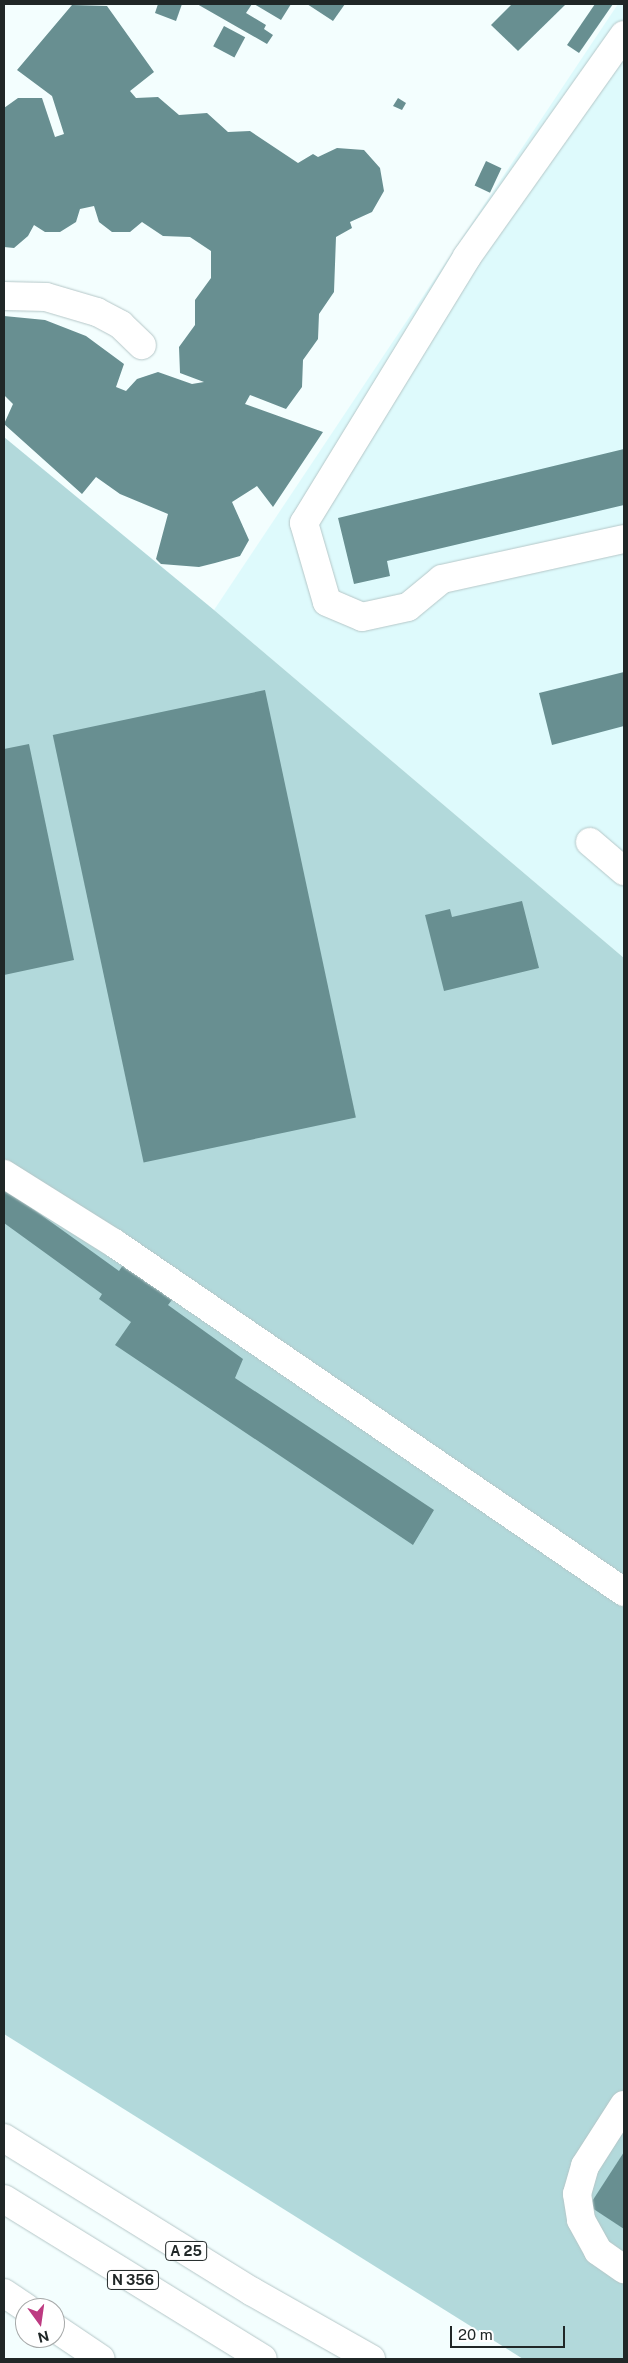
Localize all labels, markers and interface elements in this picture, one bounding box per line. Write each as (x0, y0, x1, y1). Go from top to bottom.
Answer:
road number: A 25 (165, 2240, 207, 2262)
road number: N 356 (107, 2268, 159, 2292)
north arrow (15, 2298, 65, 2348)
scale bar (453, 2316, 568, 2348)
text: 20 m (458, 2326, 493, 2343)
text: N (36, 2327, 51, 2346)

